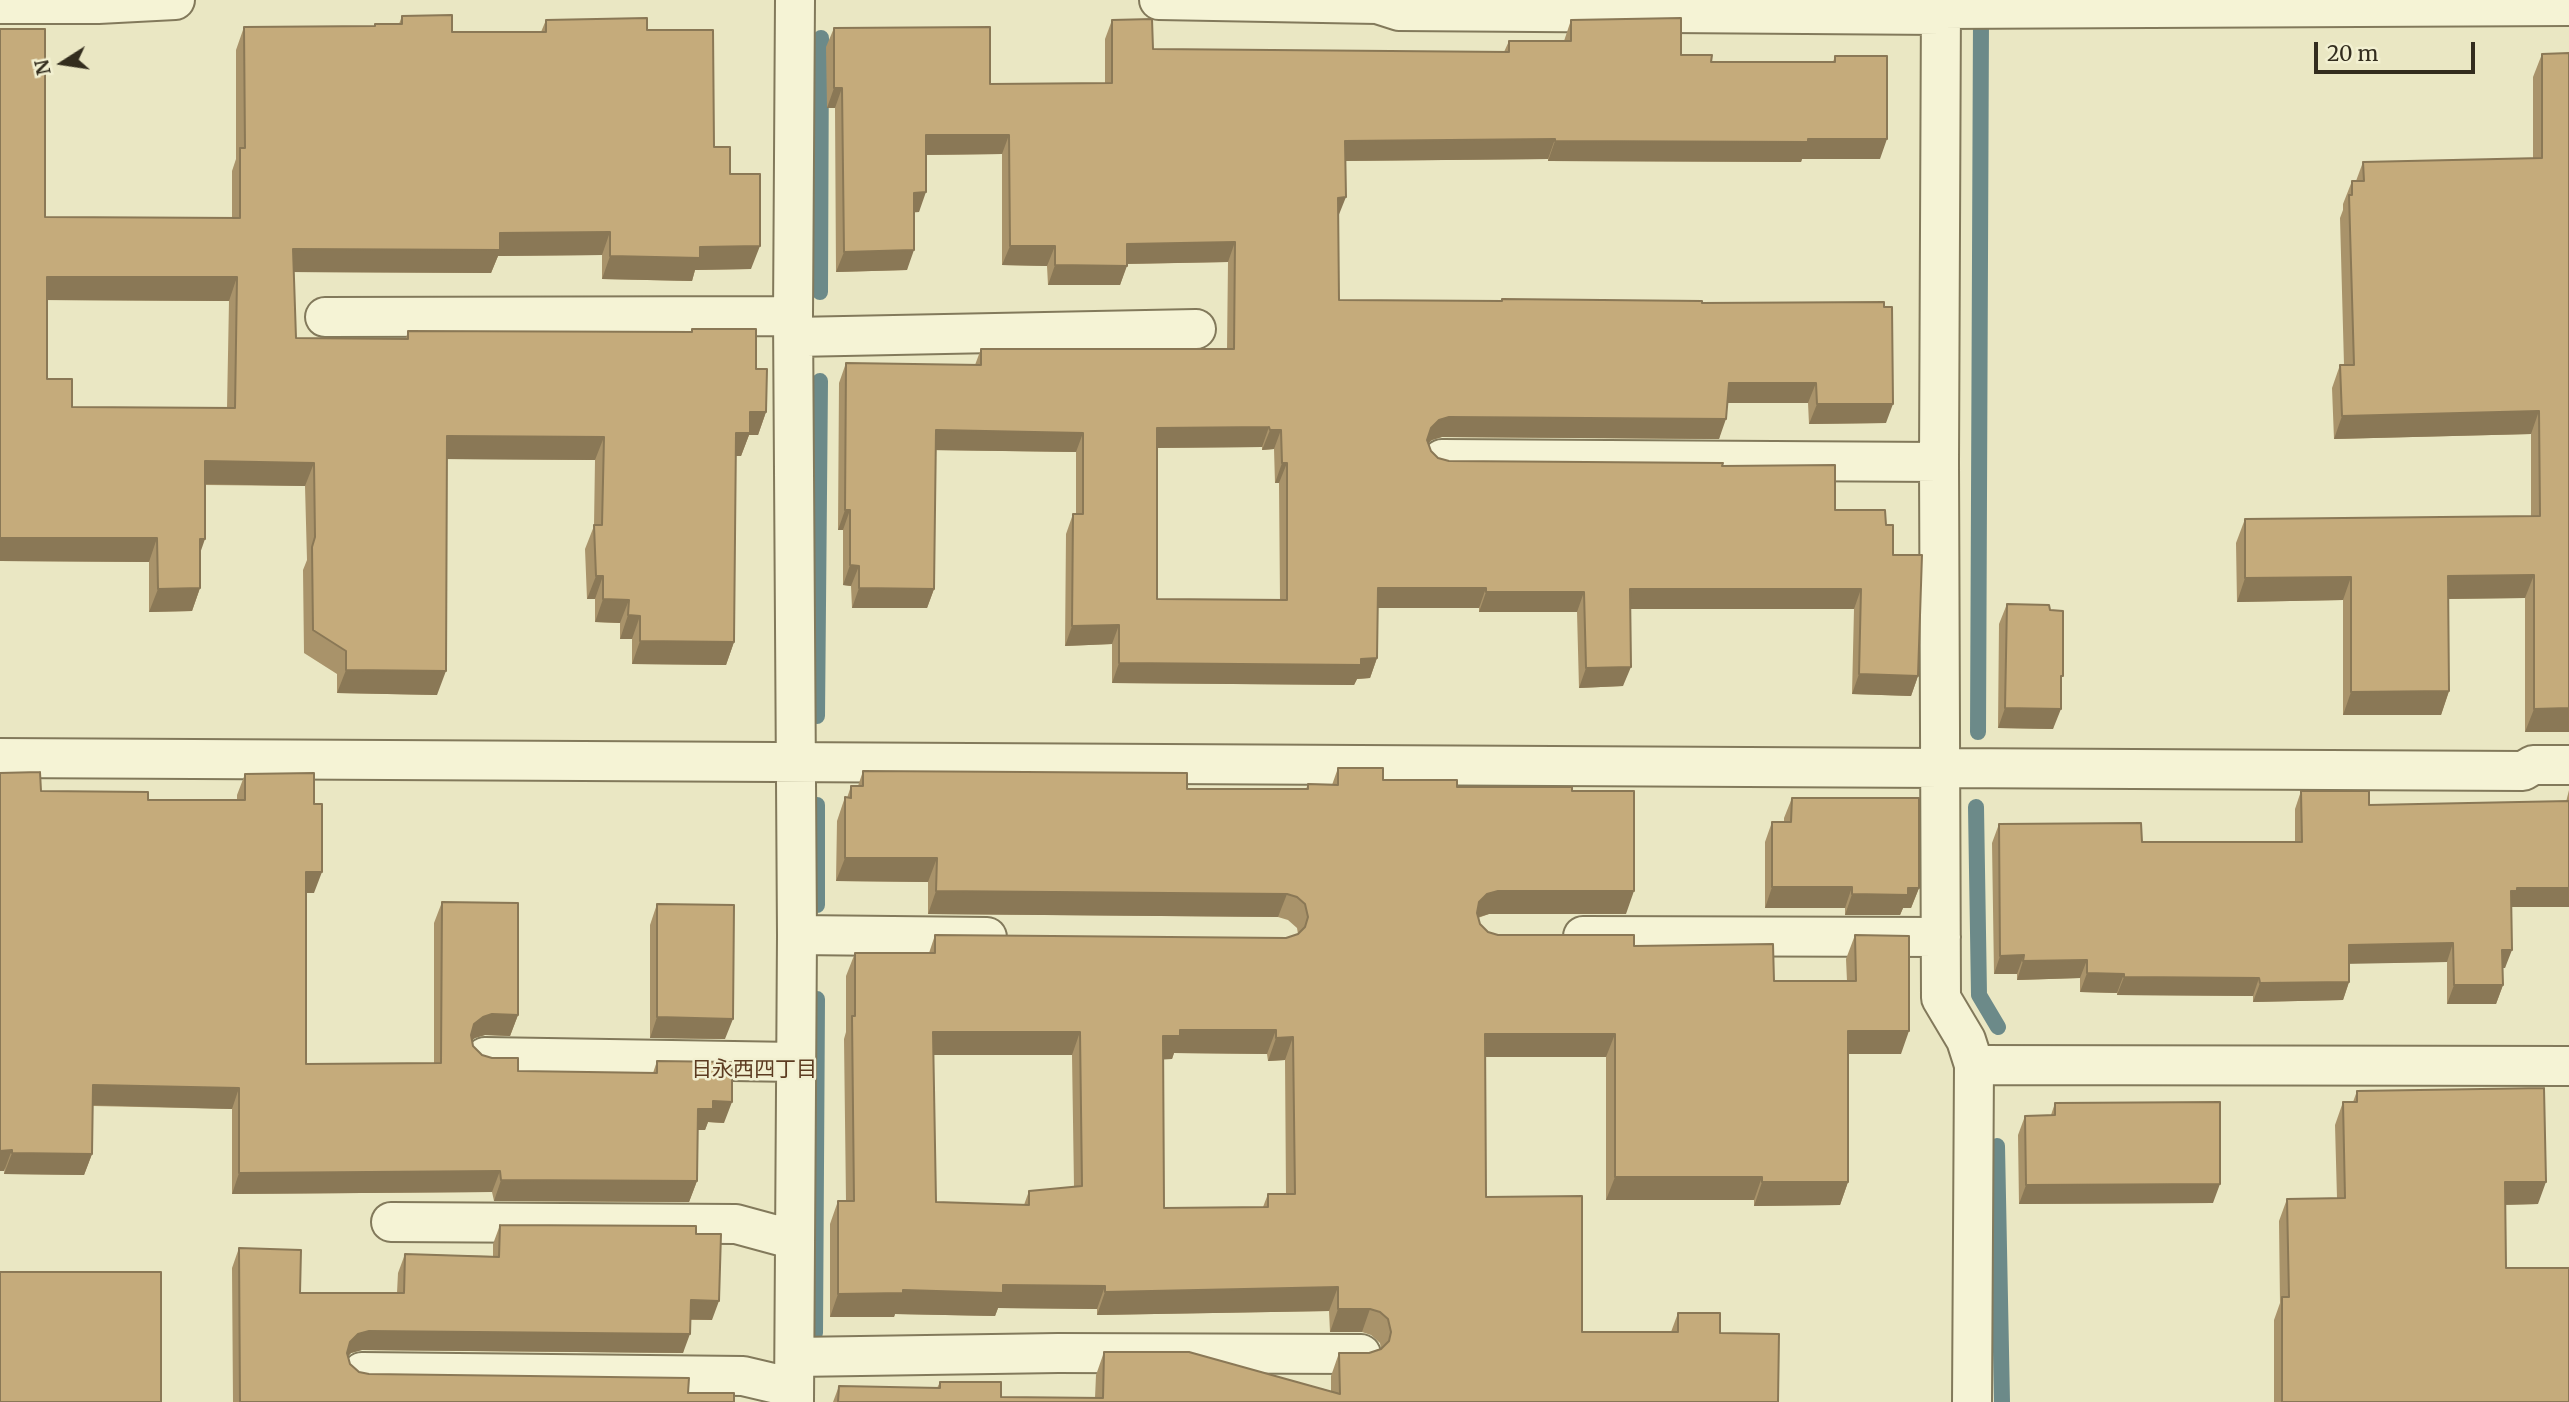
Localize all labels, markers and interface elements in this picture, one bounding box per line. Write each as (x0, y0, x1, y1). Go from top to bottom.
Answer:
north arrow (28, 28, 98, 98)
scale bar (2317, 28, 2478, 72)
text: 20 m (2327, 40, 2378, 67)
text: N (29, 58, 56, 77)
district label: 日永西四丁目 (691, 1057, 817, 1083)

